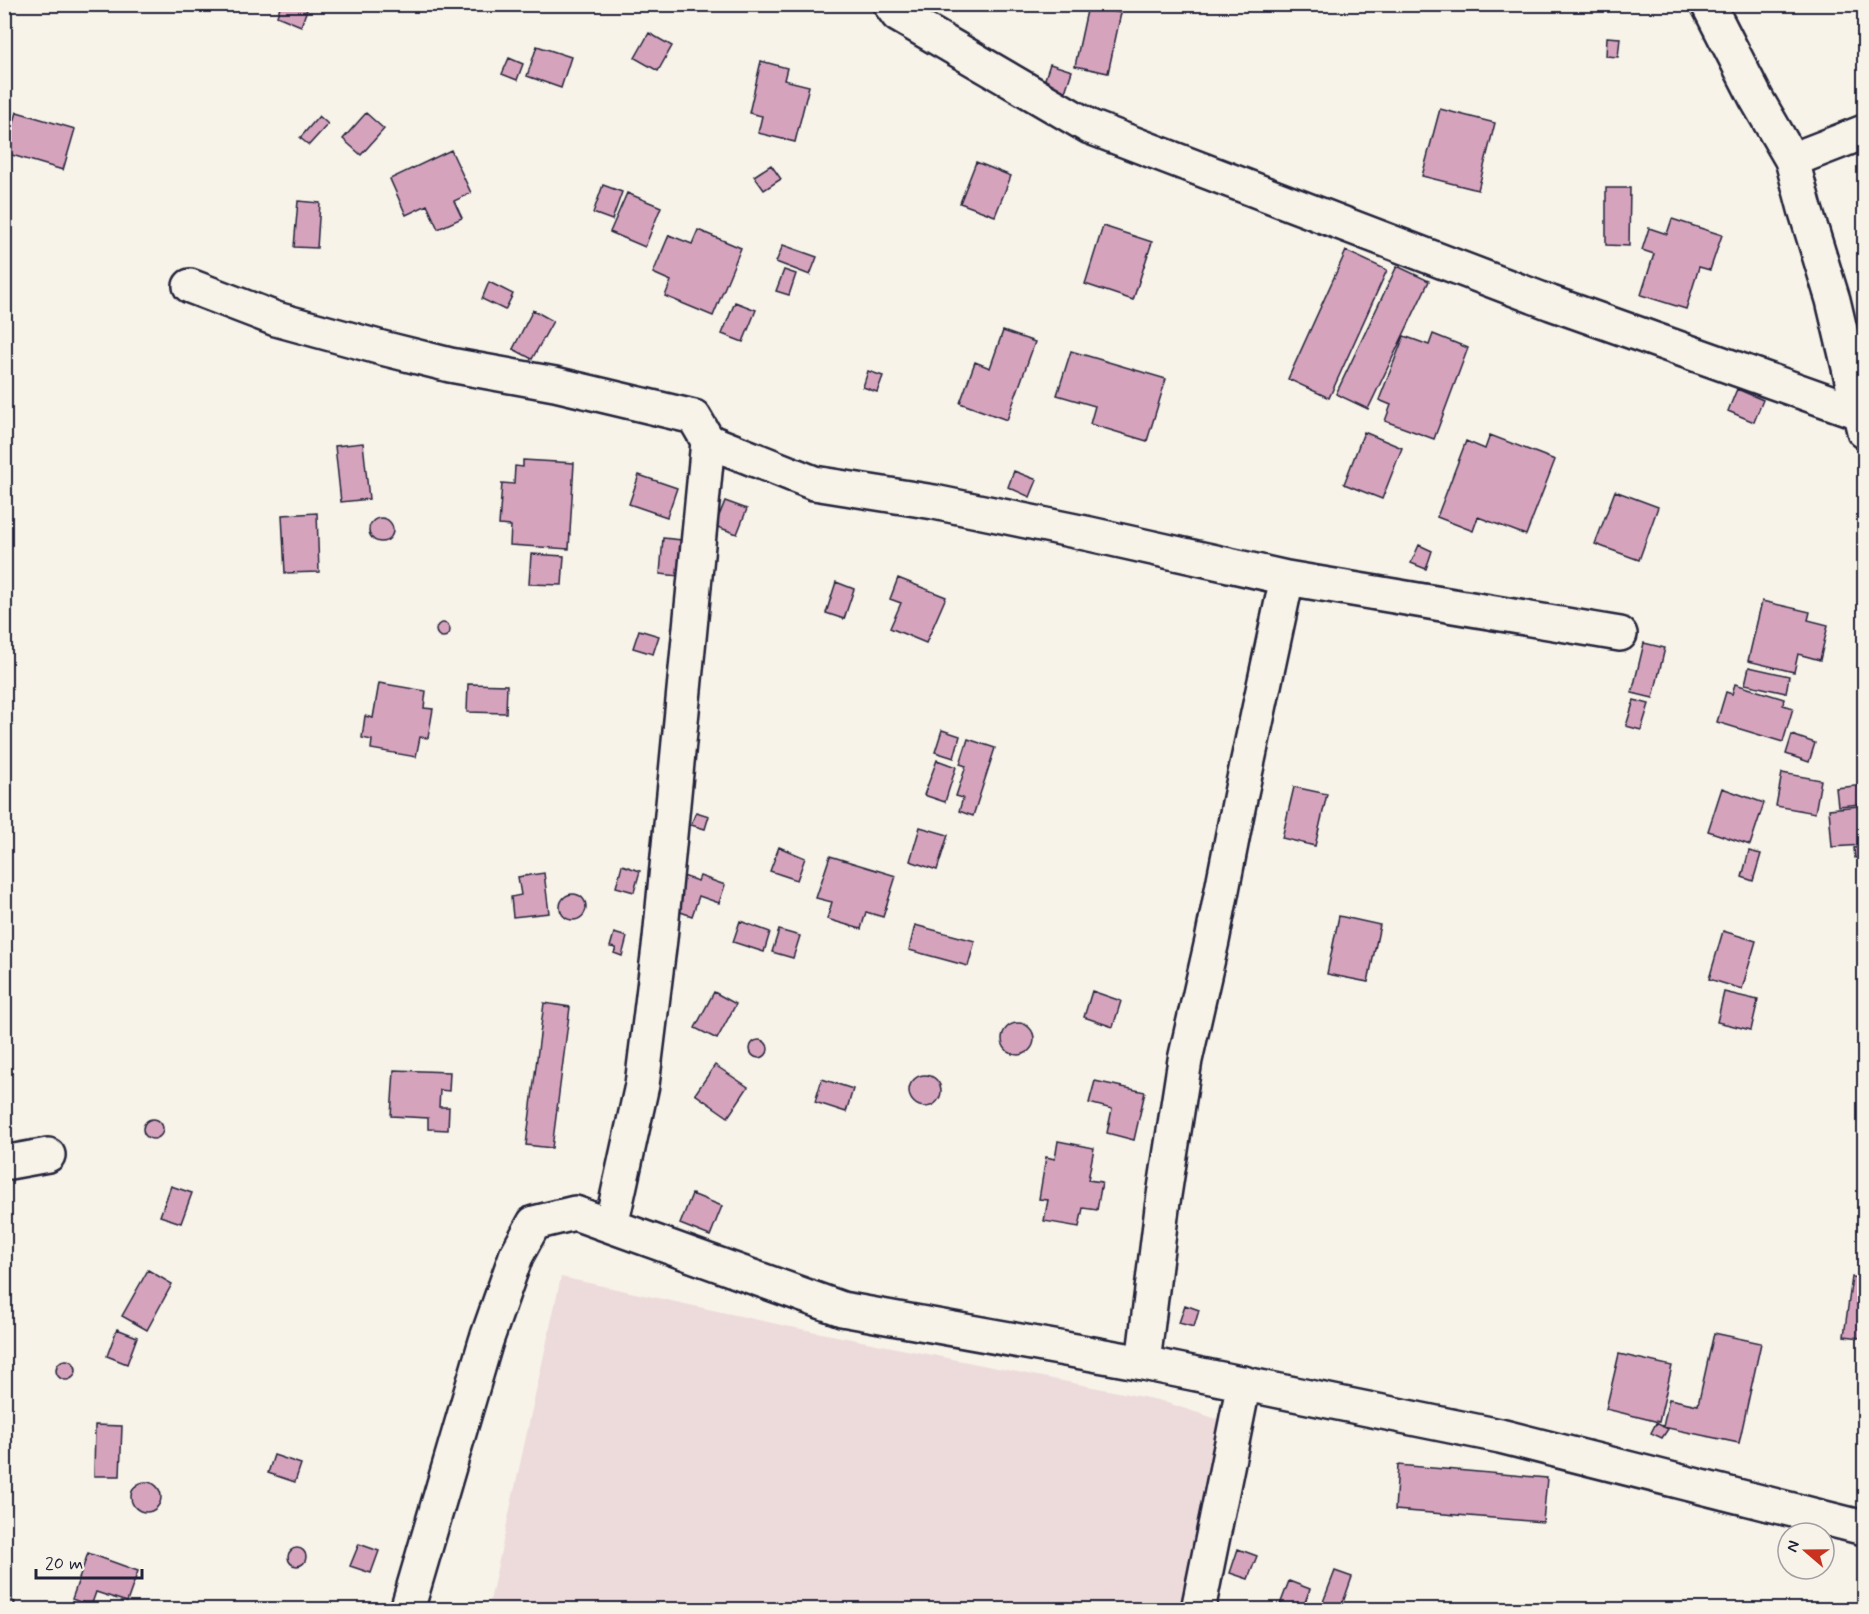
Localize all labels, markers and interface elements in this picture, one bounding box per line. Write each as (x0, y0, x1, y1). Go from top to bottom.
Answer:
north arrow (1776, 1521, 1836, 1581)
text: N (1782, 1538, 1805, 1555)
scale bar (36, 1542, 142, 1580)
text: 20 m (45, 1552, 83, 1576)

